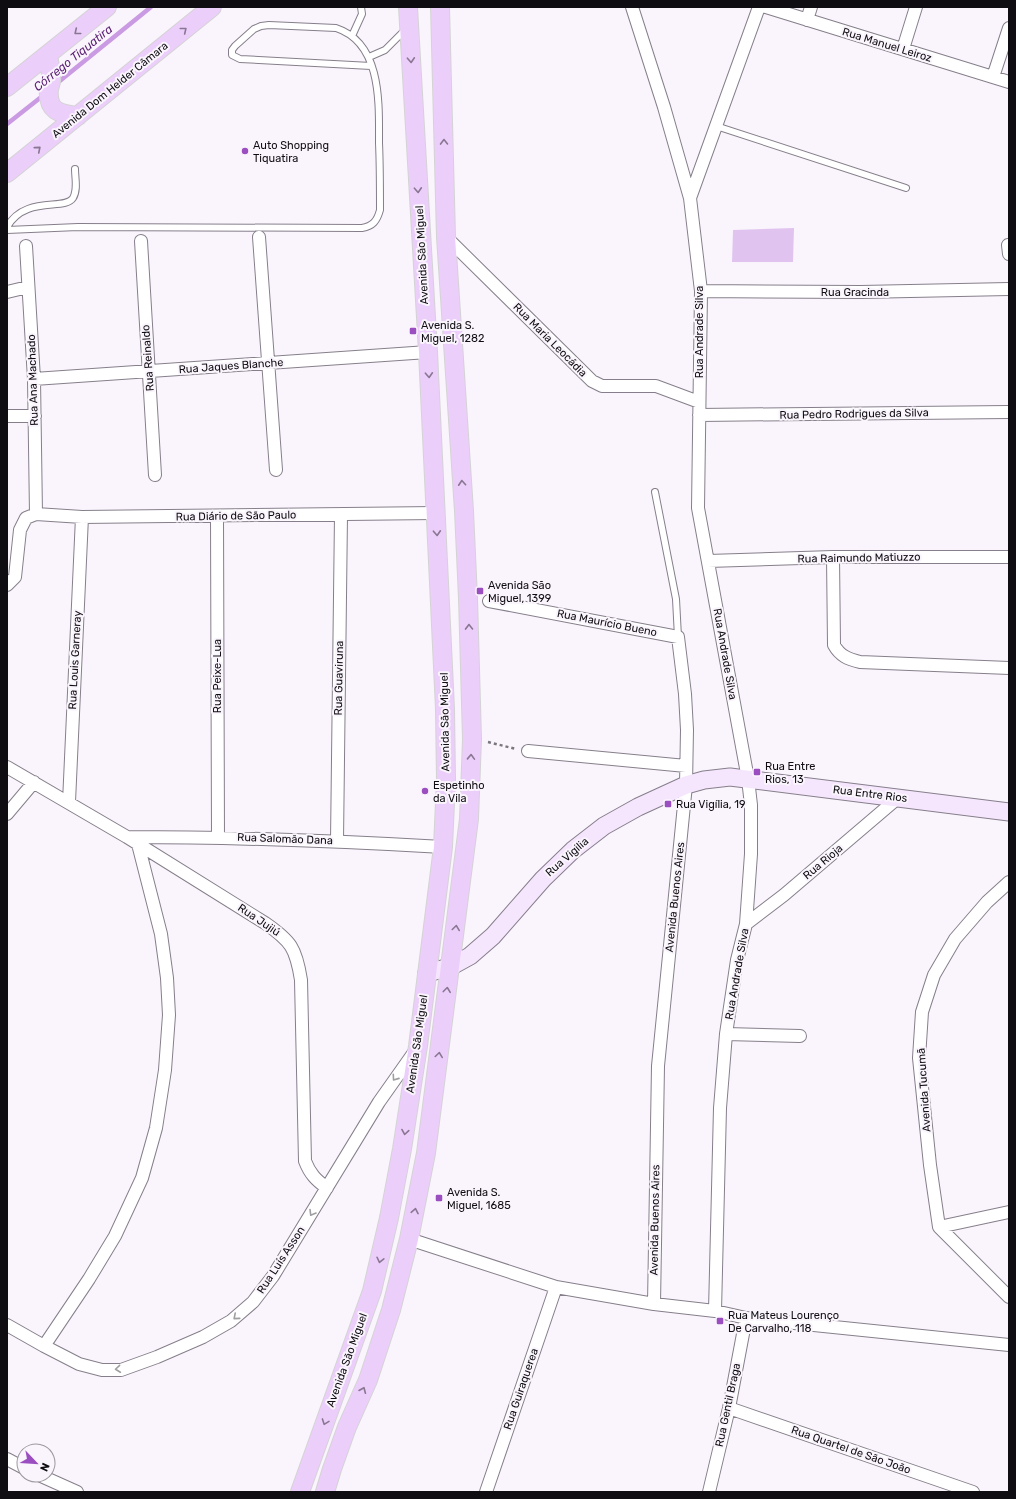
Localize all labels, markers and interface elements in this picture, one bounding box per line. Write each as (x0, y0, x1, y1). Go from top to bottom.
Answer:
water label: Córrego Tiquatira (31, 22, 115, 94)
street label: Rua Manuel Leiroz (841, 25, 934, 65)
one-way arrow (74, 27, 81, 34)
one-way arrow (180, 27, 187, 34)
street label: Avenida Dom Helder Câmara (49, 39, 171, 141)
one-way arrow (406, 57, 415, 63)
place label: Auto Shopping Tiquatira (253, 139, 329, 165)
one-way arrow (439, 139, 448, 145)
marker: Auto Shopping Tiquatira (240, 146, 250, 156)
one-way arrow (33, 147, 40, 154)
one-way arrow (414, 187, 423, 193)
street label: Avenida São Miguel (413, 205, 431, 305)
street label: Rua Andrade Silva (693, 286, 706, 378)
street label: Rua Gracinda (821, 286, 889, 299)
street label: Rua Maria Leocádia (510, 300, 590, 380)
place label: Avenida S. Miguel, 1282 (421, 319, 484, 345)
street label: Rua Reinaldo (139, 324, 157, 392)
marker: Avenida S. Miguel, 1282 (408, 326, 418, 336)
street label: Rua Ana Machado (25, 334, 41, 426)
street label: Rua Jaques Blanche (178, 356, 284, 376)
one-way arrow (424, 372, 433, 378)
street label: Rua Pedro Rodrigues da Silva (779, 406, 929, 422)
one-way arrow (458, 480, 467, 486)
street label: Rua Diário de São Paulo (176, 508, 296, 524)
one-way arrow (433, 530, 441, 536)
street label: Rua Raimundo Matiuzzo (797, 550, 921, 566)
place label: Avenida São Miguel, 1399 (488, 579, 551, 605)
marker: Avenida São Miguel, 1399 (475, 586, 485, 596)
street label: Rua Maurício Bueno (556, 607, 658, 639)
street label: Rua Andrade Silva (711, 607, 739, 701)
street label: Rua Louis Garneray (66, 610, 84, 710)
one-way arrow (465, 624, 473, 630)
street label: Rua Peixe-Lua (211, 639, 224, 713)
street label: Rua Guaviruna (332, 640, 346, 716)
street label: Avenida São Miguel (438, 672, 452, 772)
one-way arrow (467, 754, 475, 760)
place label: Rua Entre Rios, 13 (765, 760, 815, 786)
marker: Rua Entre Rios, 13 (752, 767, 762, 777)
place label: Espetinho da Vila (433, 779, 485, 805)
street label: Rua Entre Rios (832, 783, 908, 805)
marker: Espetinho da Vila (420, 786, 430, 796)
place label: Rua Vigília, 19 (676, 798, 745, 811)
marker: Rua Vigília, 19 (663, 799, 673, 809)
street label: Rua Salomão Dana (237, 831, 333, 847)
street label: Rua Vigilia (543, 835, 591, 879)
street label: Avenida Buenos Aires (663, 841, 687, 953)
street label: Rua Rioja (801, 842, 845, 882)
street label: Rua Jujiú (235, 901, 283, 939)
one-way arrow (451, 925, 460, 931)
street label: Rua Andrade Silva (723, 927, 751, 1021)
one-way arrow (443, 987, 452, 993)
street label: Avenida São Miguel (404, 994, 430, 1094)
street label: Avenida Tucumã (915, 1048, 933, 1132)
one-way arrow (434, 1052, 443, 1059)
one-way arrow (393, 1074, 400, 1081)
one-way arrow (401, 1129, 410, 1135)
street label: Avenida Buenos Aires (648, 1164, 662, 1275)
place label: Avenida S. Miguel, 1685 (447, 1186, 511, 1212)
marker: Avenida S. Miguel, 1685 (434, 1193, 444, 1203)
one-way arrow (410, 1208, 418, 1215)
one-way arrow (309, 1209, 317, 1216)
street label: Rua Luís Asson (254, 1224, 308, 1296)
one-way arrow (376, 1256, 384, 1263)
place label: Rua Mateus Lourenço De Carvalho, 118 (728, 1309, 839, 1335)
street label: Avenida São Miguel (324, 1311, 370, 1409)
one-way arrow (233, 1312, 241, 1319)
marker: Rua Mateus Lourenço De Carvalho, 118 (715, 1316, 725, 1326)
street label: Rua Guiraquerea (501, 1347, 541, 1431)
street label: Rua Gentil Braga (713, 1362, 743, 1448)
one-way arrow (115, 1364, 121, 1373)
one-way arrow (358, 1387, 366, 1394)
one-way arrow (321, 1419, 329, 1426)
street label: Rua Quartel de São João (789, 1423, 913, 1477)
north arrow (16, 1443, 56, 1483)
text: N (37, 1461, 52, 1473)

